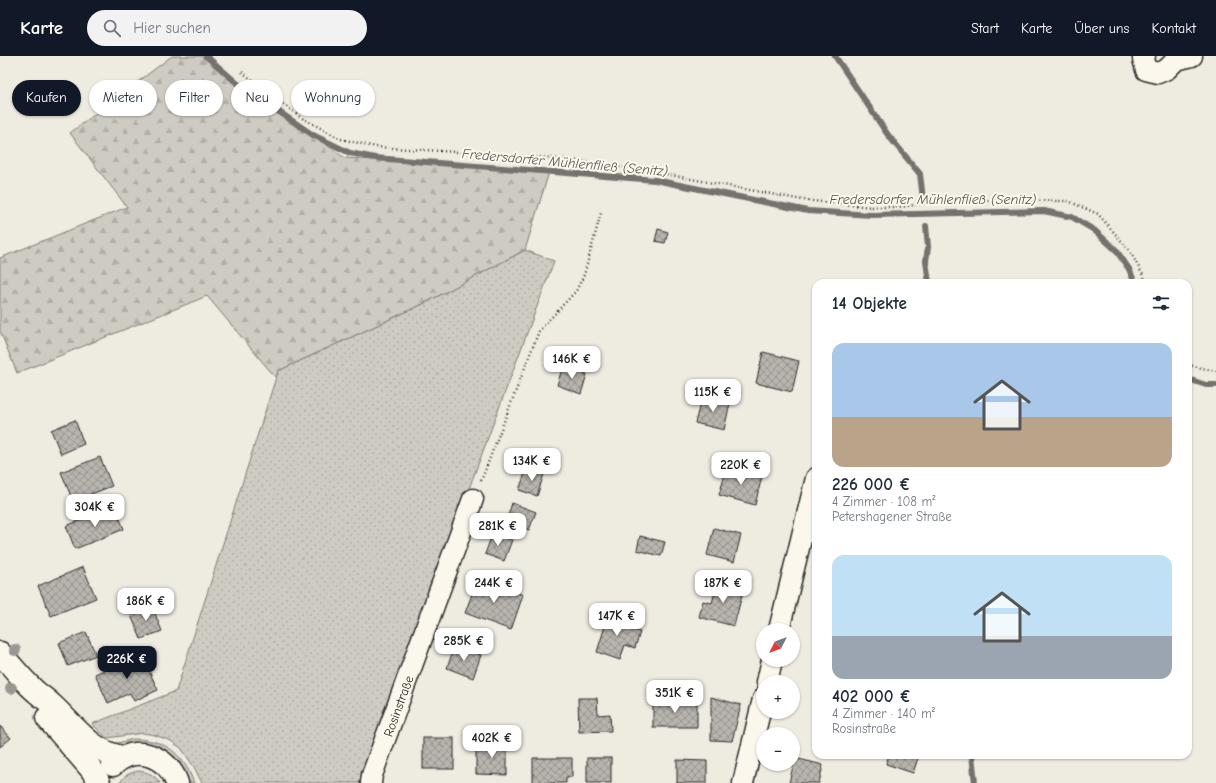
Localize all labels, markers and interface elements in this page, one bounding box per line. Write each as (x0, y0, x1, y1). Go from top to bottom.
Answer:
search box (87, 10, 367, 46)
text: Karte (20, 17, 63, 39)
icon: search (101, 17, 123, 39)
text: Hier suchen (133, 19, 211, 37)
text: Start (971, 20, 999, 37)
text: Karte (1021, 20, 1052, 37)
text: Über uns (1074, 20, 1129, 37)
text: Kontakt (1151, 20, 1196, 37)
chip: Kaufen (12, 80, 81, 116)
chip: Mieten (89, 80, 157, 116)
chip: Filter (165, 80, 223, 116)
chip: Neu (231, 80, 283, 116)
chip: Wohnung (291, 80, 375, 116)
water label: Fredersdorfer Mühlenfließ (Senitz) (461, 145, 669, 180)
water label: Fredersdorfer Mühlenfließ (Senitz) (830, 191, 1037, 208)
icon: filters (1150, 292, 1172, 314)
text: 14 Objekte (832, 294, 907, 313)
pin: 146K € (539, 346, 605, 380)
text: 146K € (553, 351, 591, 366)
icon: home (966, 369, 1038, 441)
pin: 115K € (680, 379, 746, 413)
text: 115K € (694, 384, 732, 399)
pin: 134K € (499, 448, 565, 482)
pin: 220K € (708, 452, 774, 486)
text: 134K € (513, 453, 551, 468)
text: 220K € (720, 457, 762, 472)
text: 226 000 € (832, 475, 911, 494)
pin: 304K € (62, 494, 128, 528)
text: 4 Zimmer · 108 m² (832, 494, 935, 509)
text: 304K € (75, 499, 115, 514)
text: Petershagener Straße (832, 509, 952, 524)
pin: 281K € (465, 513, 531, 547)
text: 281K € (478, 518, 518, 533)
pin: 244K € (461, 570, 527, 604)
pin: 187K € (690, 570, 756, 604)
text: 244K € (474, 575, 514, 590)
text: 187K € (704, 575, 742, 590)
icon: home (966, 581, 1038, 653)
pin: 186K € (113, 588, 179, 622)
text: 186K € (126, 593, 166, 608)
pin: 147K € (584, 603, 650, 637)
text: 147K € (598, 608, 636, 623)
north arrow (756, 623, 800, 667)
map controls (756, 623, 800, 771)
pin: 285K € (431, 628, 497, 662)
text: 285K € (444, 633, 484, 648)
pin: 226K € (94, 646, 160, 680)
text: 226K € (107, 651, 147, 666)
street label: Rosinstraße (380, 673, 417, 739)
button: + (756, 675, 800, 719)
pin: 351K € (642, 680, 708, 714)
text: 351K € (655, 685, 695, 700)
text: 402 000 € (832, 687, 911, 706)
text: 4 Zimmer · 140 m² (832, 706, 935, 721)
text: Rosinstraße (832, 721, 896, 736)
pin: 402K € (459, 725, 525, 759)
button: − (756, 727, 800, 771)
text: 402K € (472, 730, 512, 745)

